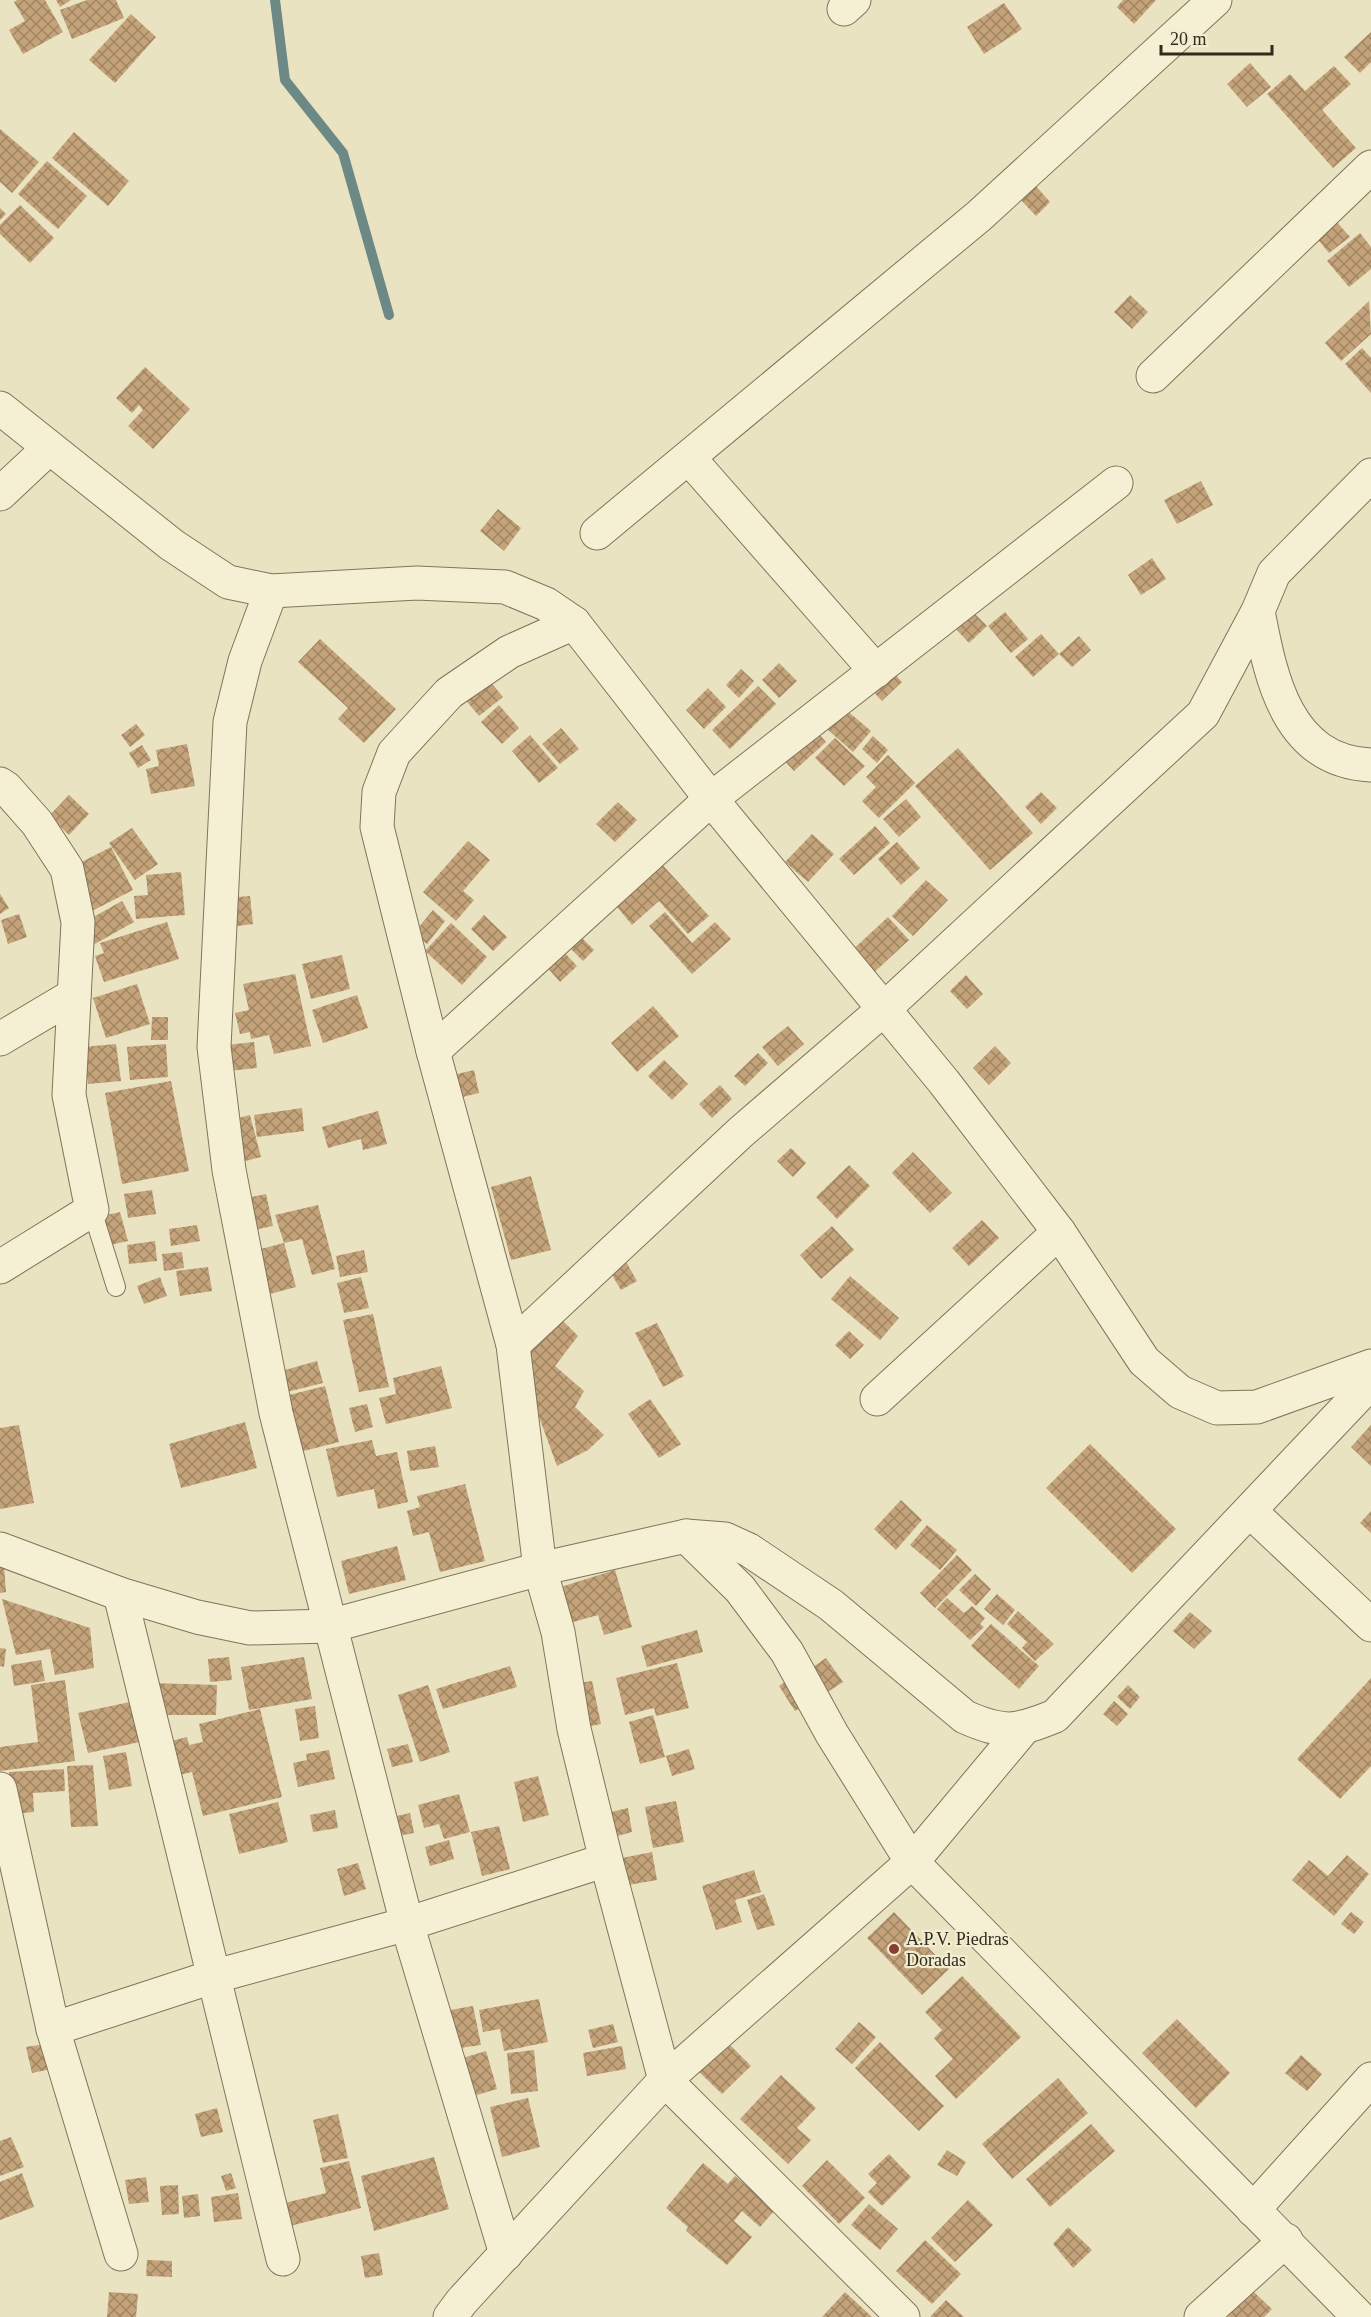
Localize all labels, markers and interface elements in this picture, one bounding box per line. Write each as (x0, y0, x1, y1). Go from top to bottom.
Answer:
scale bar (1161, 18, 1272, 56)
text: 20 m (1170, 29, 1207, 49)
place label: A.P.V. Piedras Doradas (906, 1929, 1009, 1970)
marker: A.P.V. Piedras Doradas (887, 1942, 901, 1956)

